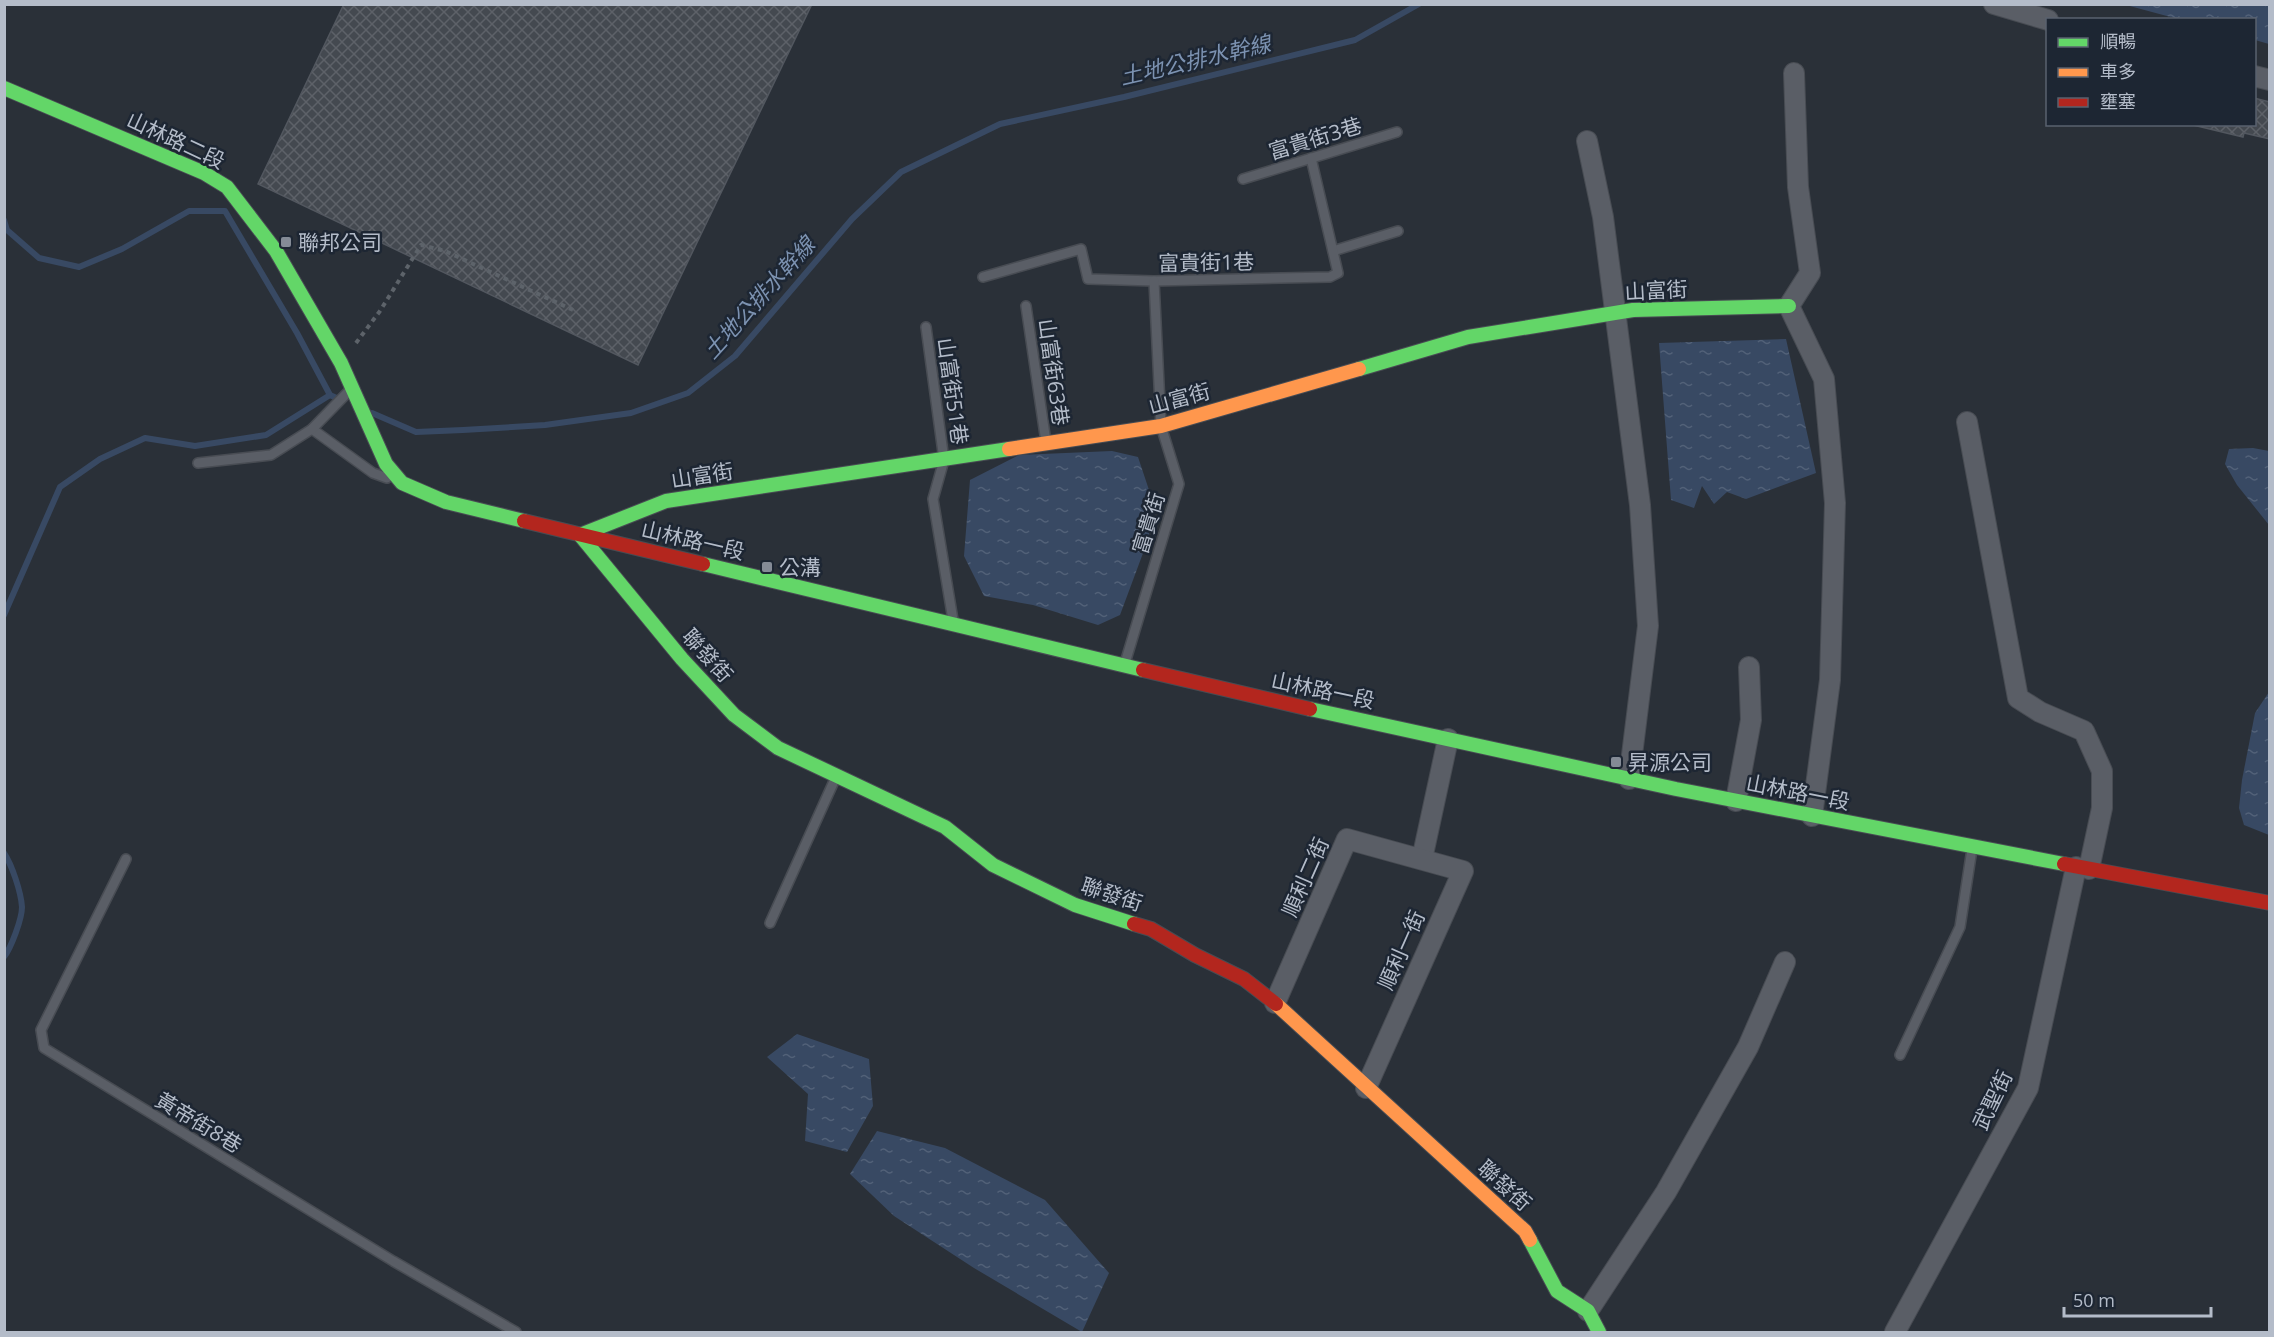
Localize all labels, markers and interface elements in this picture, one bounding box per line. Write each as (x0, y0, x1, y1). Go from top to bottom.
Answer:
legend (2046, 18, 2256, 126)
water label: 土地公排水幹線 (1117, 26, 1276, 91)
text: 順暢 (2100, 29, 2136, 53)
text: 車多 (2100, 59, 2136, 83)
text: 壅塞 (2100, 89, 2136, 113)
street label: 山林路二段 (123, 105, 229, 175)
street label: 富貴街3巷 (1265, 111, 1365, 165)
place label: 聯邦公司 (298, 228, 382, 256)
water label: 土地公排水幹線 (695, 228, 823, 364)
marker: 聯邦公司 (279, 235, 293, 249)
street label: 富貴街1巷 (1158, 247, 1254, 277)
street label: 山富街 (1624, 274, 1688, 306)
street label: 山富街63巷 (1033, 317, 1075, 427)
street label: 山富街51巷 (932, 336, 974, 446)
street label: 山富街 (1145, 376, 1213, 420)
street label: 山富街 (669, 456, 735, 494)
street label: 富貴街 (1125, 489, 1171, 557)
street label: 山林路一段 (639, 515, 747, 565)
place label: 公溝 (779, 553, 821, 581)
marker: 公溝 (760, 560, 774, 574)
street label: 聯發街 (677, 622, 739, 688)
street label: 山林路一段 (1269, 665, 1377, 715)
place label: 昇源公司 (1628, 748, 1712, 776)
marker: 昇源公司 (1609, 755, 1623, 769)
street label: 山林路一段 (1744, 768, 1852, 816)
street label: 順利二街 (1275, 833, 1335, 921)
street label: 聯發街 (1078, 871, 1146, 917)
street label: 順利一街 (1371, 906, 1431, 994)
street label: 武聖街 (1966, 1066, 2018, 1134)
street label: 黃帝街8巷 (151, 1085, 247, 1159)
street label: 聯發街 (1472, 1154, 1538, 1216)
scale bar (2064, 1280, 2211, 1318)
text: 50 m (2073, 1288, 2115, 1312)

